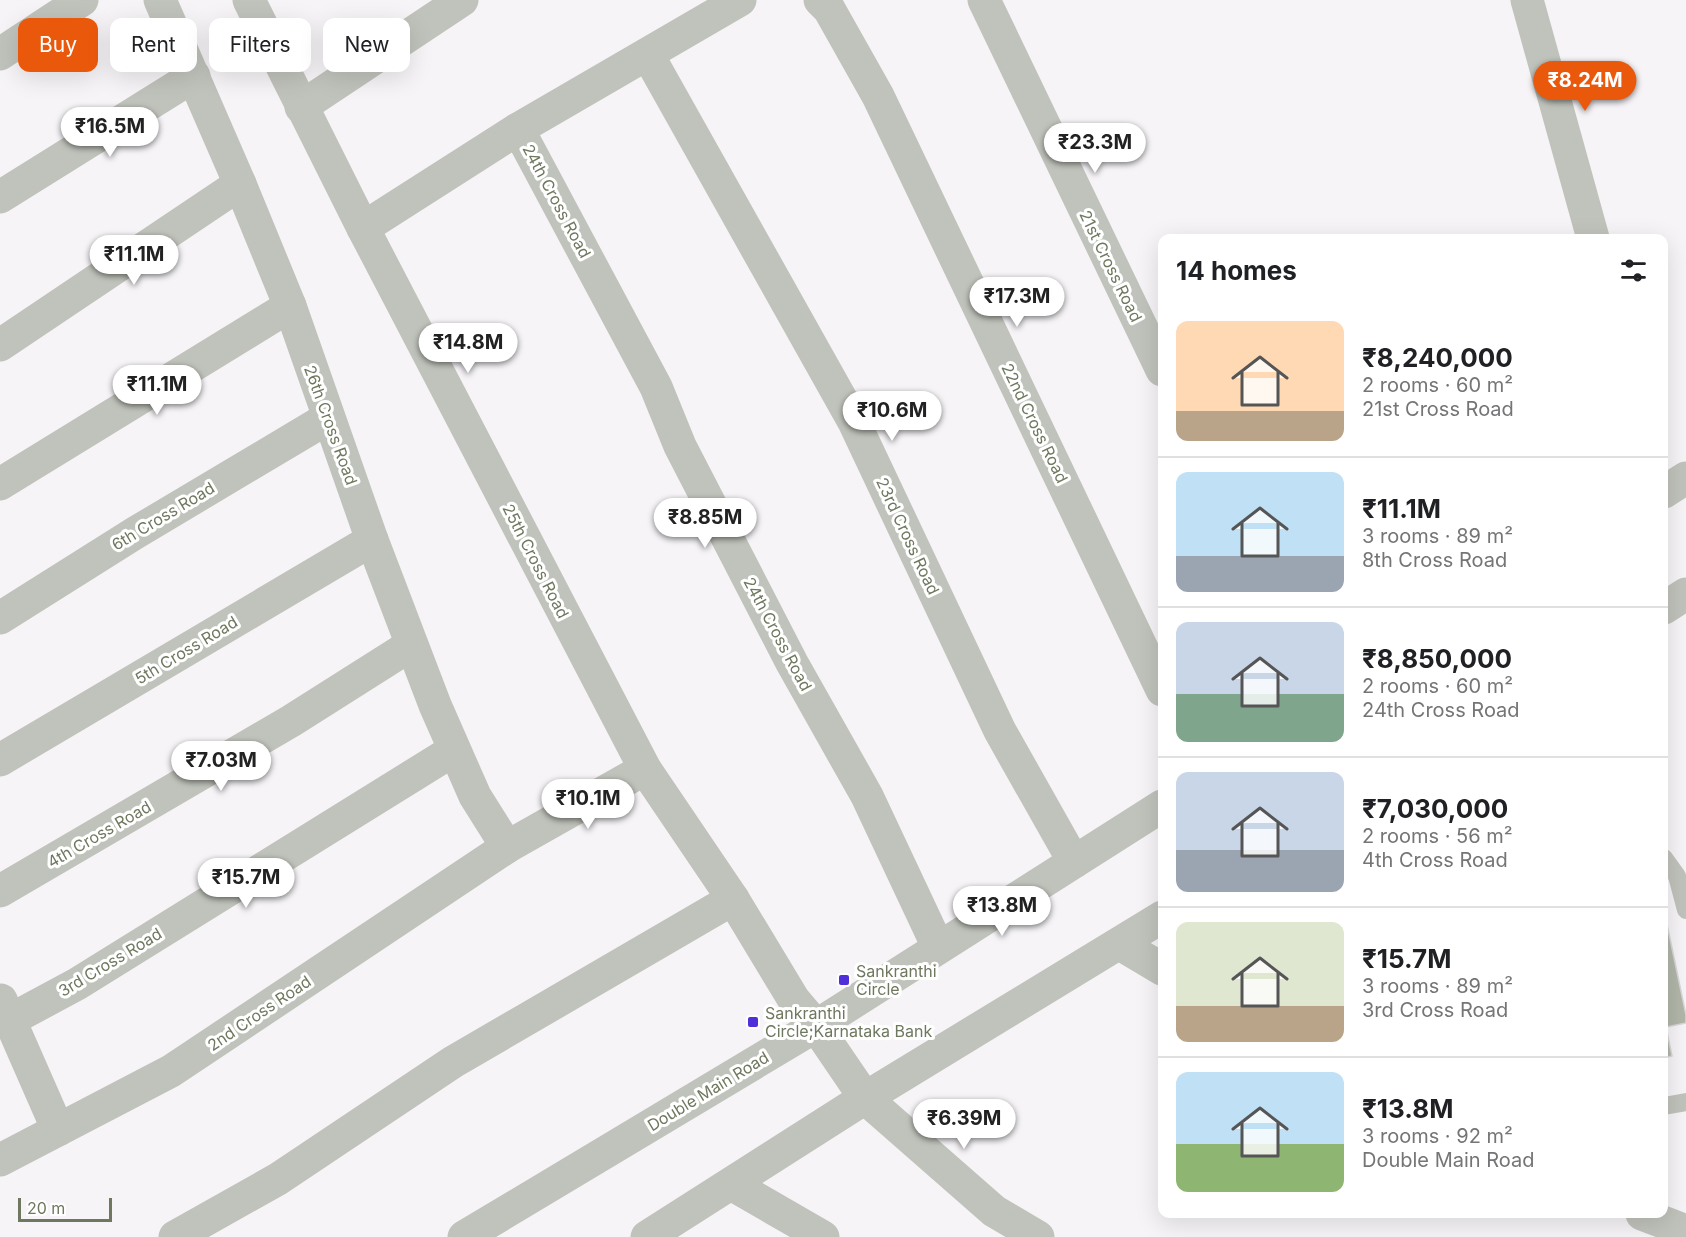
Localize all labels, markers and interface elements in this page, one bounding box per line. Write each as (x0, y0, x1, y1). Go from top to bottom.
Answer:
chip: Buy (18, 18, 98, 72)
chip: Rent (110, 18, 197, 72)
chip: Filters (209, 18, 311, 72)
chip: New (323, 18, 410, 72)
pin: ₹8.24M (1536, 61, 1634, 112)
text: ₹8.24M (1547, 68, 1623, 92)
pin: ₹16.5M (61, 107, 159, 158)
text: ₹16.5M (75, 114, 145, 138)
pin: ₹23.3M (1046, 123, 1144, 174)
text: ₹23.3M (1058, 130, 1132, 154)
street label: 24th Cross Road (519, 141, 595, 261)
street label: 21st Cross Road (1075, 207, 1147, 325)
pin: ₹11.1M (85, 235, 183, 286)
text: ₹11.1M (104, 242, 164, 266)
icon: filters (1617, 254, 1650, 287)
text: 14 homes (1176, 255, 1297, 286)
pin: ₹17.3M (968, 277, 1066, 328)
text: ₹17.3M (984, 284, 1050, 308)
pin: ₹14.8M (419, 323, 517, 374)
text: ₹14.8M (433, 330, 503, 354)
text: ₹8,240,000 (1362, 342, 1513, 373)
icon: home (1224, 345, 1296, 417)
street label: 22nd Cross Road (997, 360, 1073, 486)
street label: 26th Cross Road (300, 362, 362, 488)
pin: ₹11.1M (108, 365, 206, 416)
text: ₹11.1M (127, 372, 187, 396)
text: 2 rooms · 60 m² (1362, 373, 1513, 397)
pin: ₹10.6M (843, 391, 941, 442)
text: 21st Cross Road (1362, 397, 1514, 421)
text: ₹10.6M (857, 398, 927, 422)
street label: 23rd Cross Road (872, 474, 944, 598)
street label: 6th Cross Road (108, 478, 218, 554)
text: ₹11.1M (1362, 493, 1441, 524)
icon: home (1224, 496, 1296, 568)
pin: ₹8.85M (656, 498, 754, 549)
street label: 25th Cross Road (499, 500, 573, 622)
text: ₹8.85M (668, 505, 742, 529)
text: 3 rooms · 89 m² (1362, 524, 1513, 548)
text: 8th Cross Road (1362, 548, 1507, 572)
street label: 24th Cross Road (740, 574, 816, 694)
street label: 5th Cross Road (131, 612, 241, 688)
text: ₹8,850,000 (1362, 643, 1512, 674)
icon: home (1224, 646, 1296, 718)
text: 2 rooms · 60 m² (1362, 674, 1513, 698)
text: 24th Cross Road (1362, 698, 1520, 722)
pin: ₹7.03M (172, 741, 270, 792)
text: ₹7.03M (185, 748, 257, 772)
pin: ₹10.1M (539, 779, 637, 830)
text: ₹10.1M (555, 786, 621, 810)
text: ₹7,030,000 (1362, 793, 1508, 824)
street label: 4th Cross Road (44, 796, 154, 872)
icon: home (1224, 796, 1296, 868)
text: 2 rooms · 56 m² (1362, 824, 1513, 848)
text: 4th Cross Road (1362, 848, 1508, 872)
pin: ₹15.7M (197, 858, 295, 909)
text: ₹15.7M (212, 865, 280, 889)
pin: ₹13.8M (953, 886, 1051, 937)
text: ₹13.8M (967, 893, 1037, 917)
street label: 3rd Cross Road (55, 923, 165, 1001)
text: ₹15.7M (1362, 943, 1451, 974)
icon: home (1224, 946, 1296, 1018)
place label: Sankranthi Circle (856, 961, 937, 999)
street label: 2nd Cross Road (203, 971, 315, 1055)
marker: Sankranthi Circle (837, 973, 851, 987)
text: 3 rooms · 89 m² (1362, 974, 1513, 998)
text: 3rd Cross Road (1362, 998, 1508, 1022)
place label: Sankranthi Circle;Karnataka Bank (765, 1003, 932, 1041)
marker: Sankranthi Circle;Karnataka Bank (746, 1015, 760, 1029)
street label: Double Main Road (644, 1047, 772, 1135)
text: ₹13.8M (1362, 1093, 1453, 1124)
icon: home (1224, 1096, 1296, 1168)
pin: ₹6.39M (915, 1099, 1013, 1150)
text: ₹6.39M (927, 1106, 1001, 1130)
text: 3 rooms · 92 m² (1362, 1124, 1513, 1148)
text: Double Main Road (1362, 1148, 1534, 1172)
scale bar (18, 1195, 112, 1222)
text: 20 m (27, 1198, 65, 1218)

